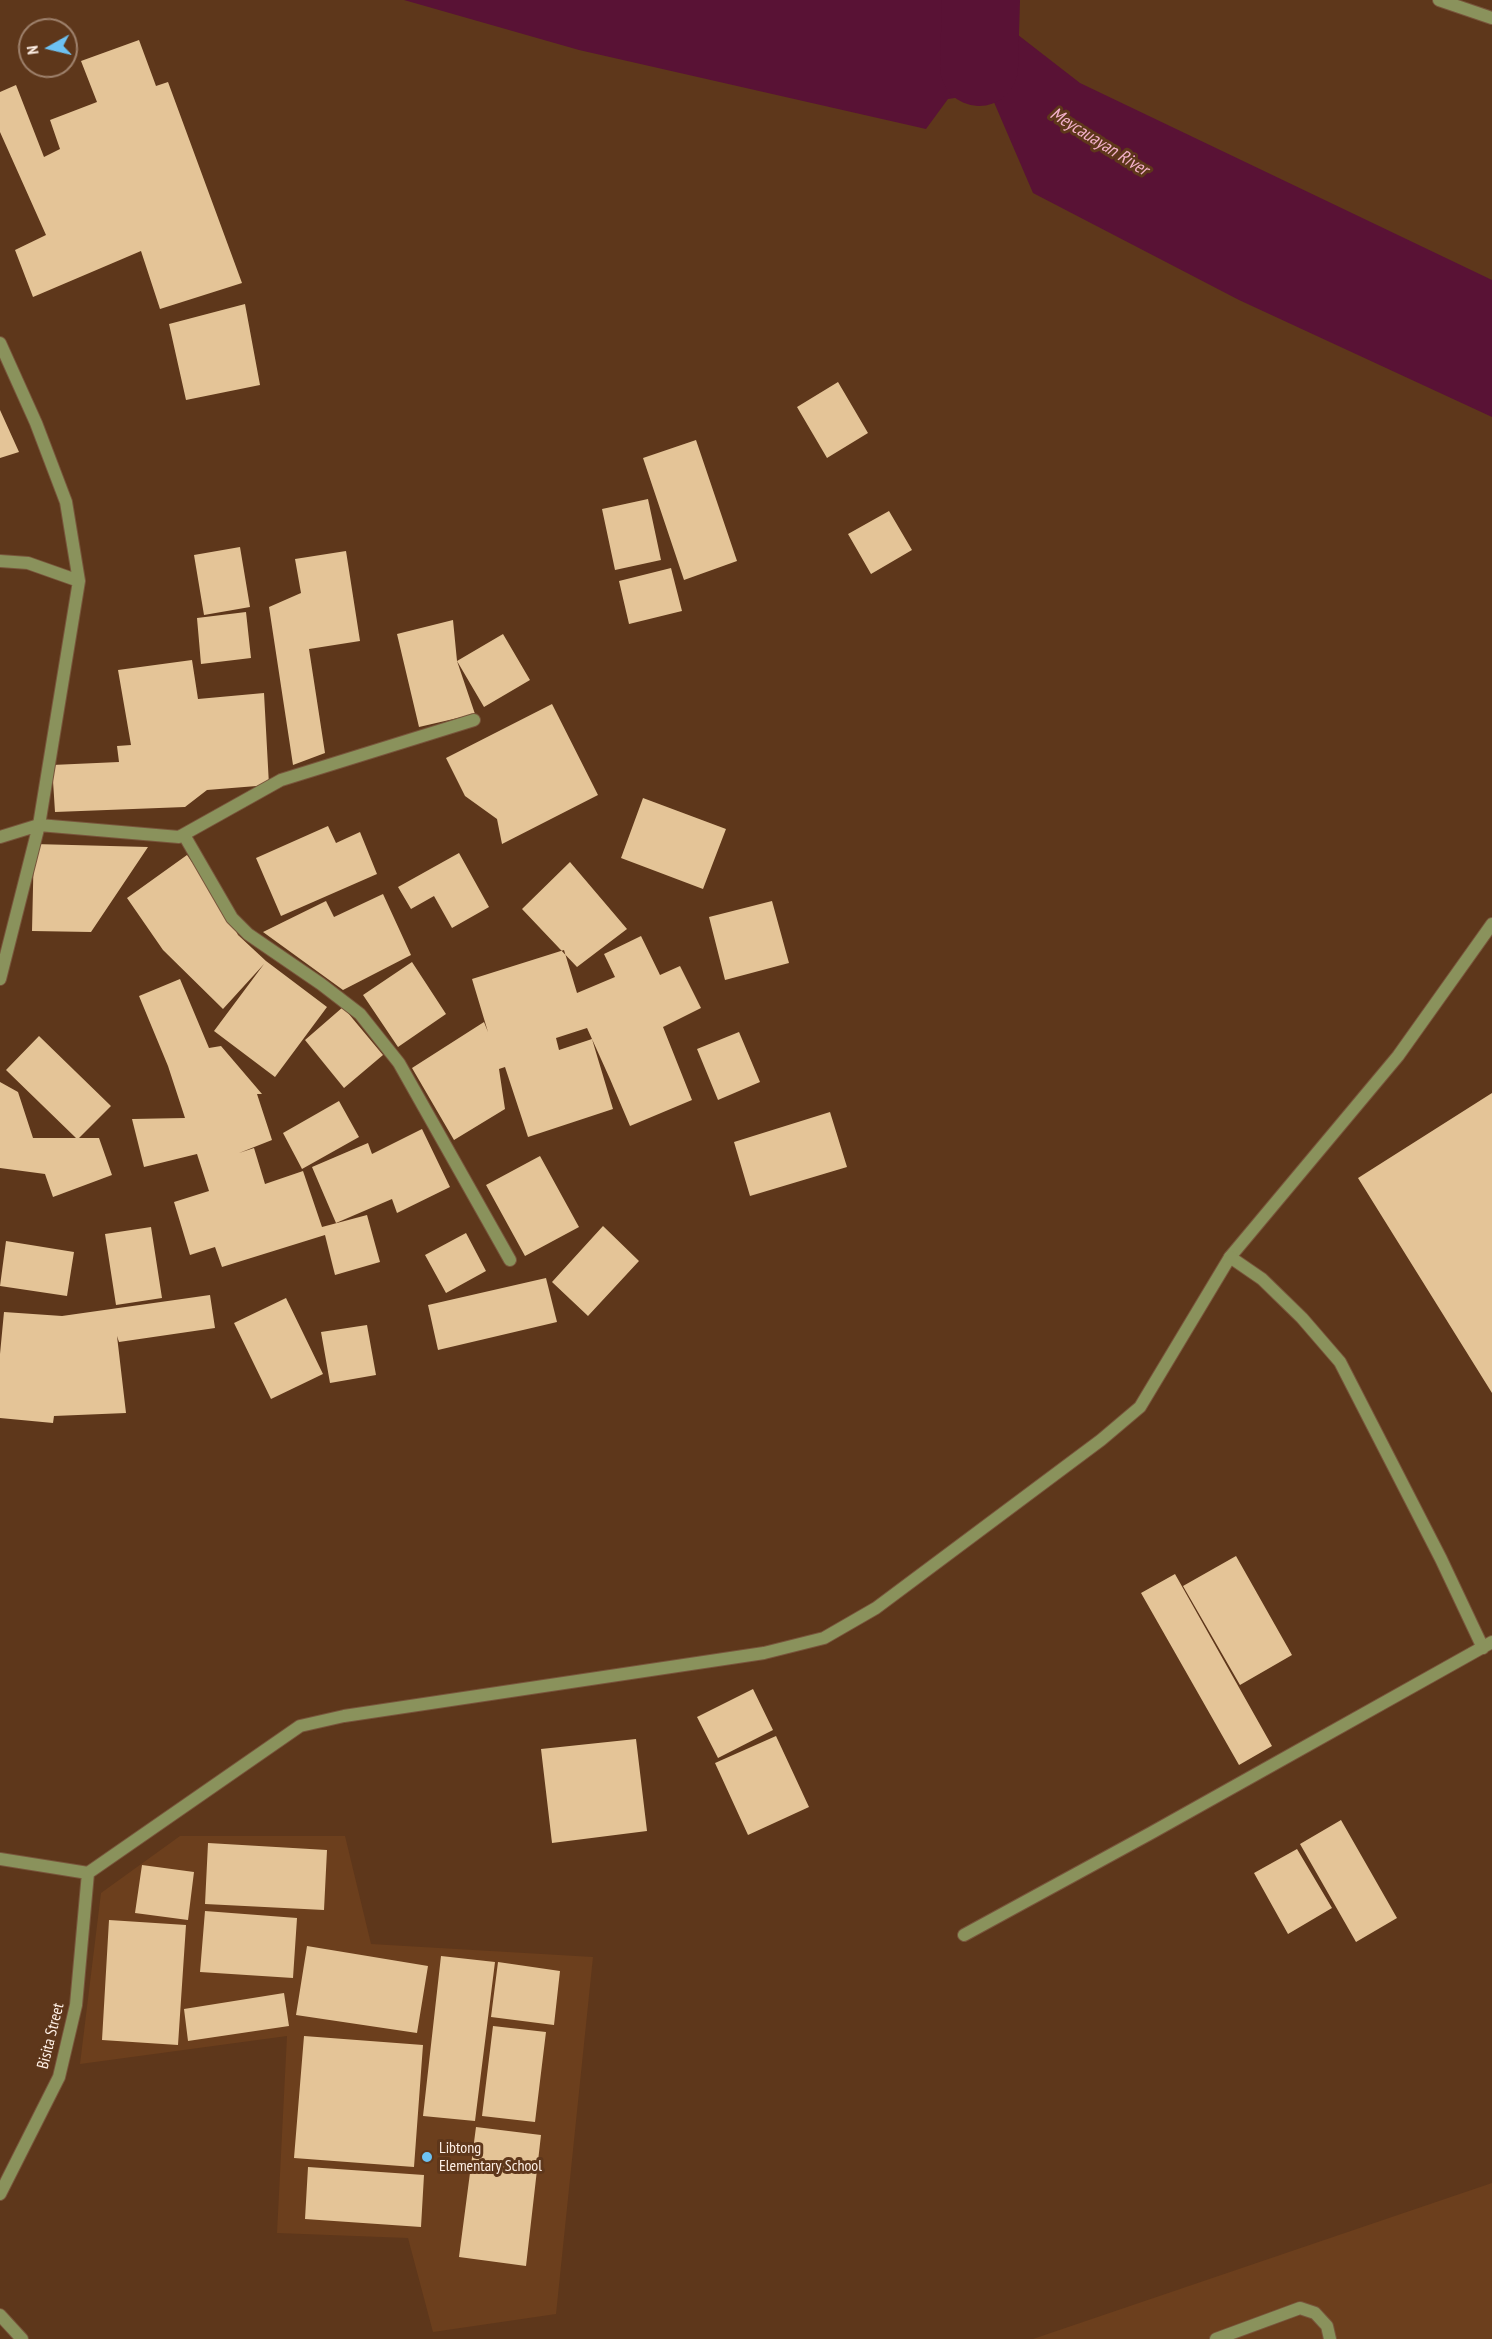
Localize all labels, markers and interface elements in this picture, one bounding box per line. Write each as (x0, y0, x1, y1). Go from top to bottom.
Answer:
north arrow (18, 18, 78, 78)
text: N (22, 45, 43, 56)
water label: Meycauayan River (1046, 103, 1152, 181)
street label: Bisita Street (34, 2001, 68, 2071)
place label: Libtong Elementary School (439, 2138, 542, 2176)
marker: Libtong Elementary School (420, 2150, 434, 2164)

